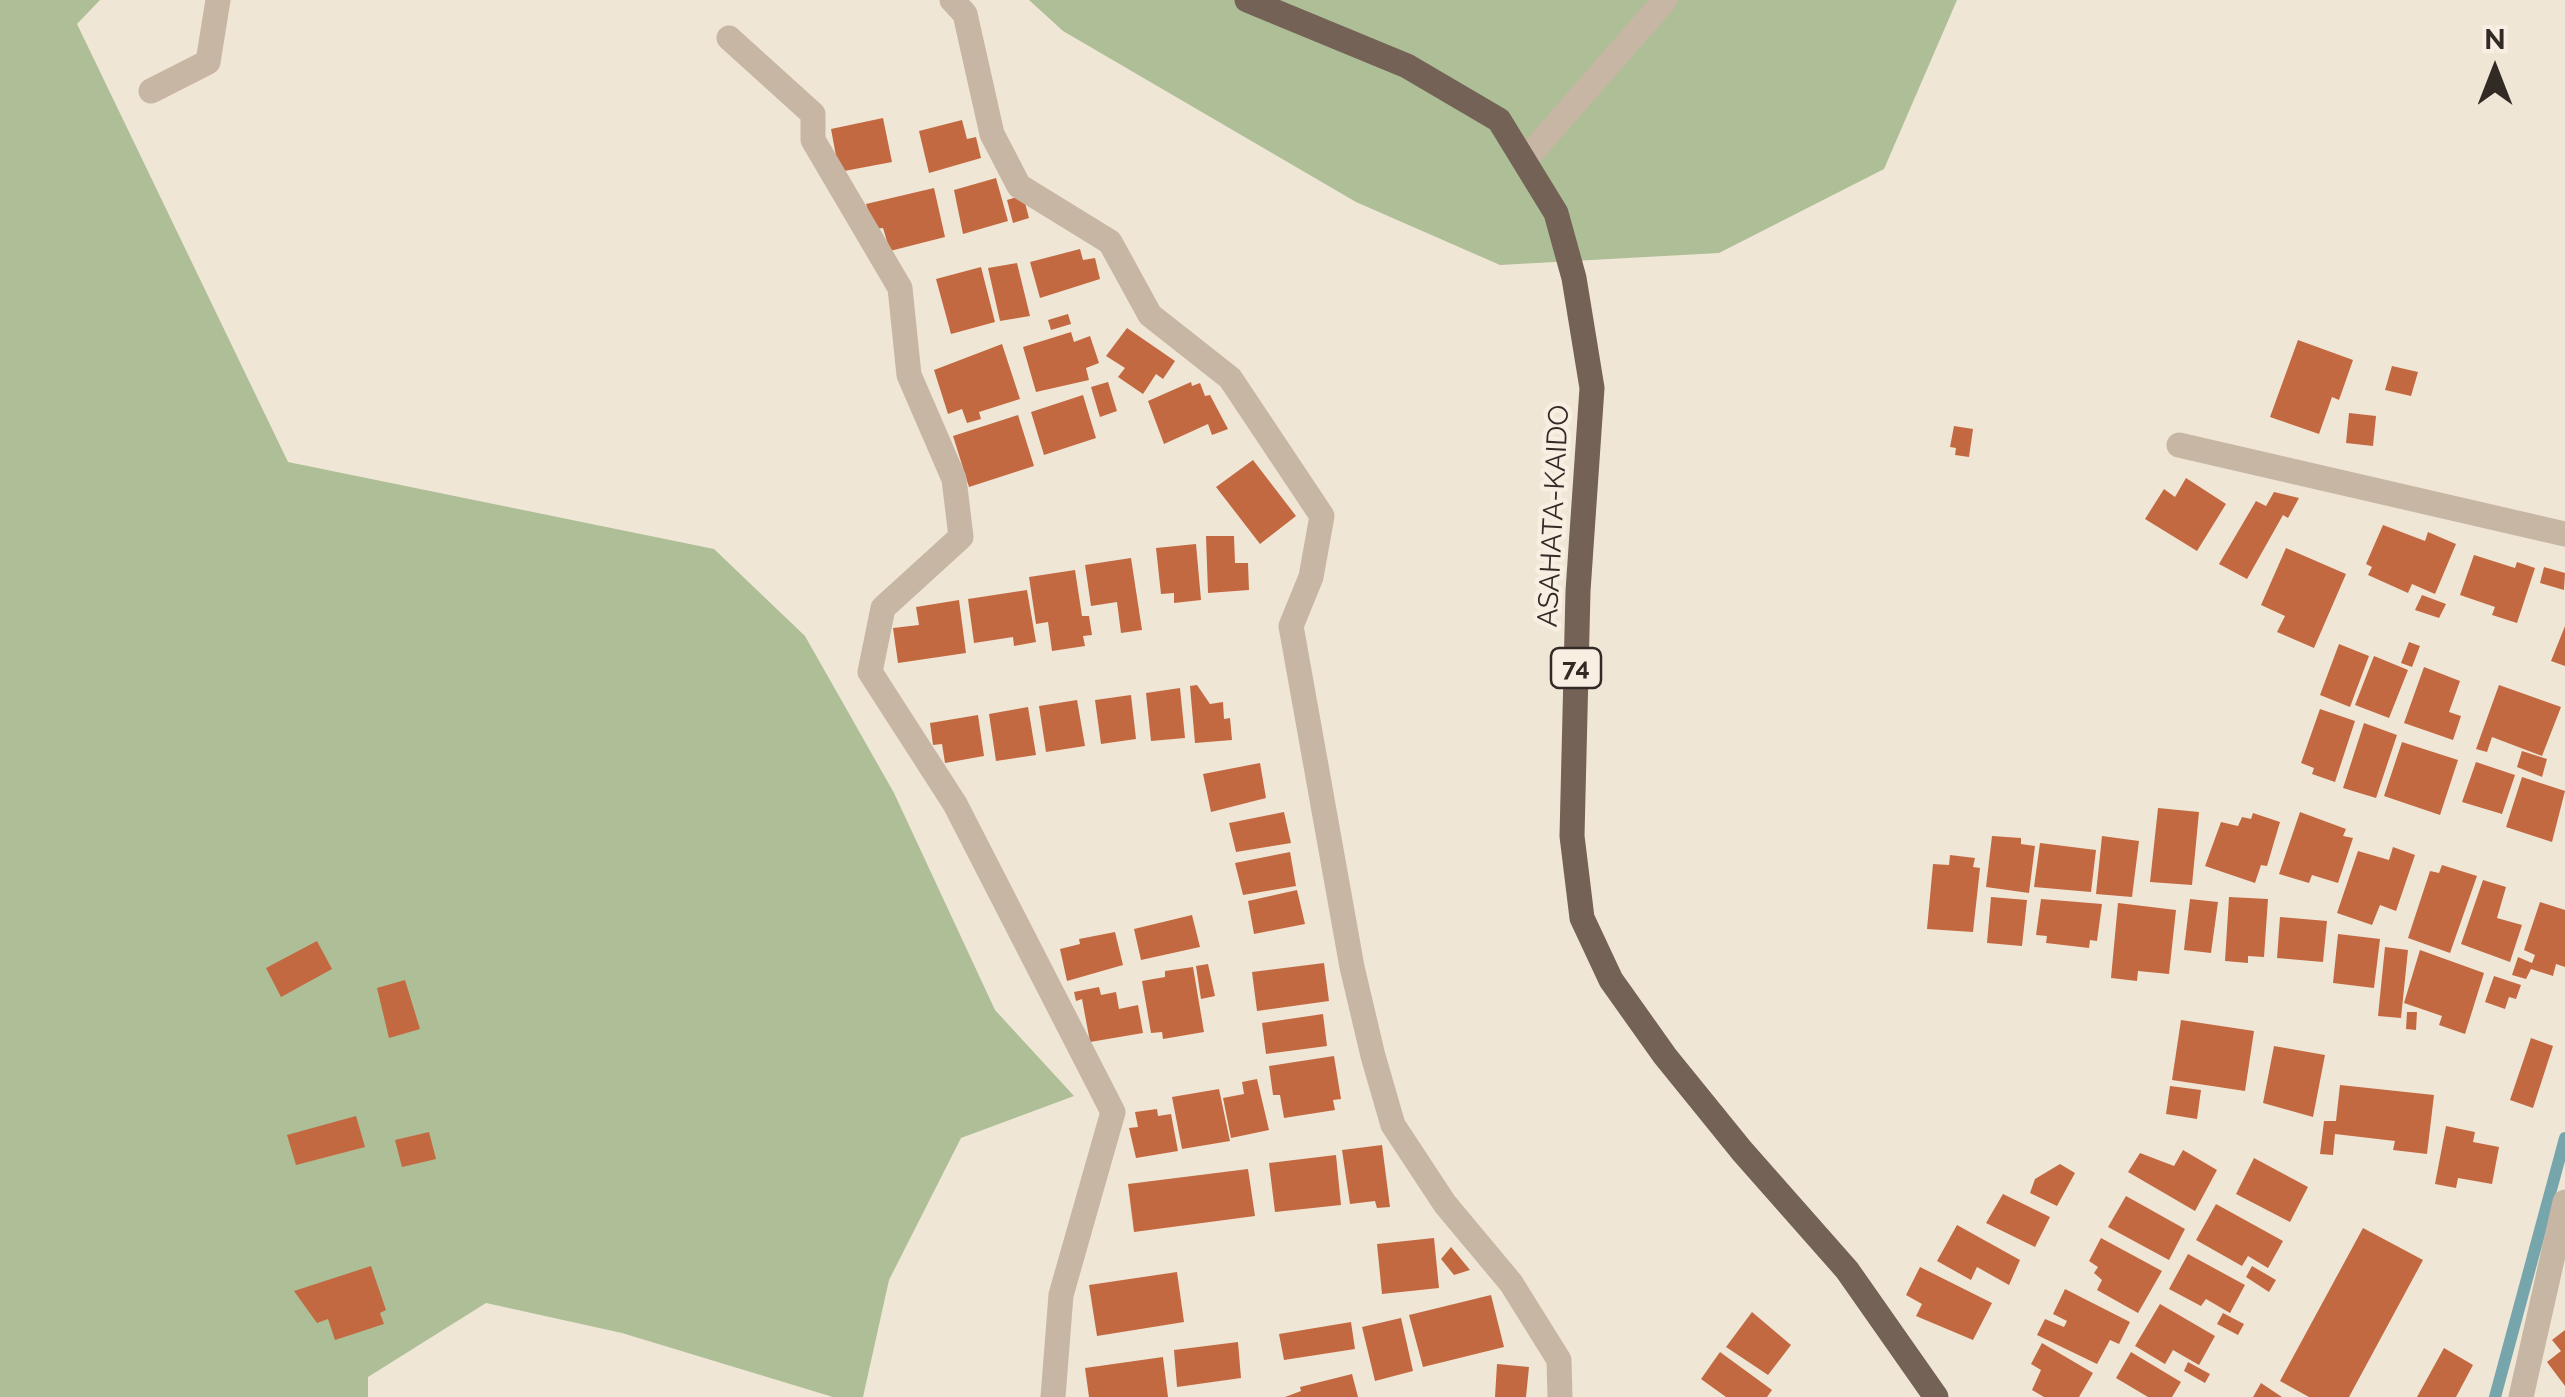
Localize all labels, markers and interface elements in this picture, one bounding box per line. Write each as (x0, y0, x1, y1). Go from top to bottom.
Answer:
north arrow (2445, 20, 2545, 120)
text: N (2484, 23, 2506, 56)
street label: ASAHATA-KAIDO (1531, 404, 1577, 628)
road number: 74 (1551, 648, 1601, 688)

